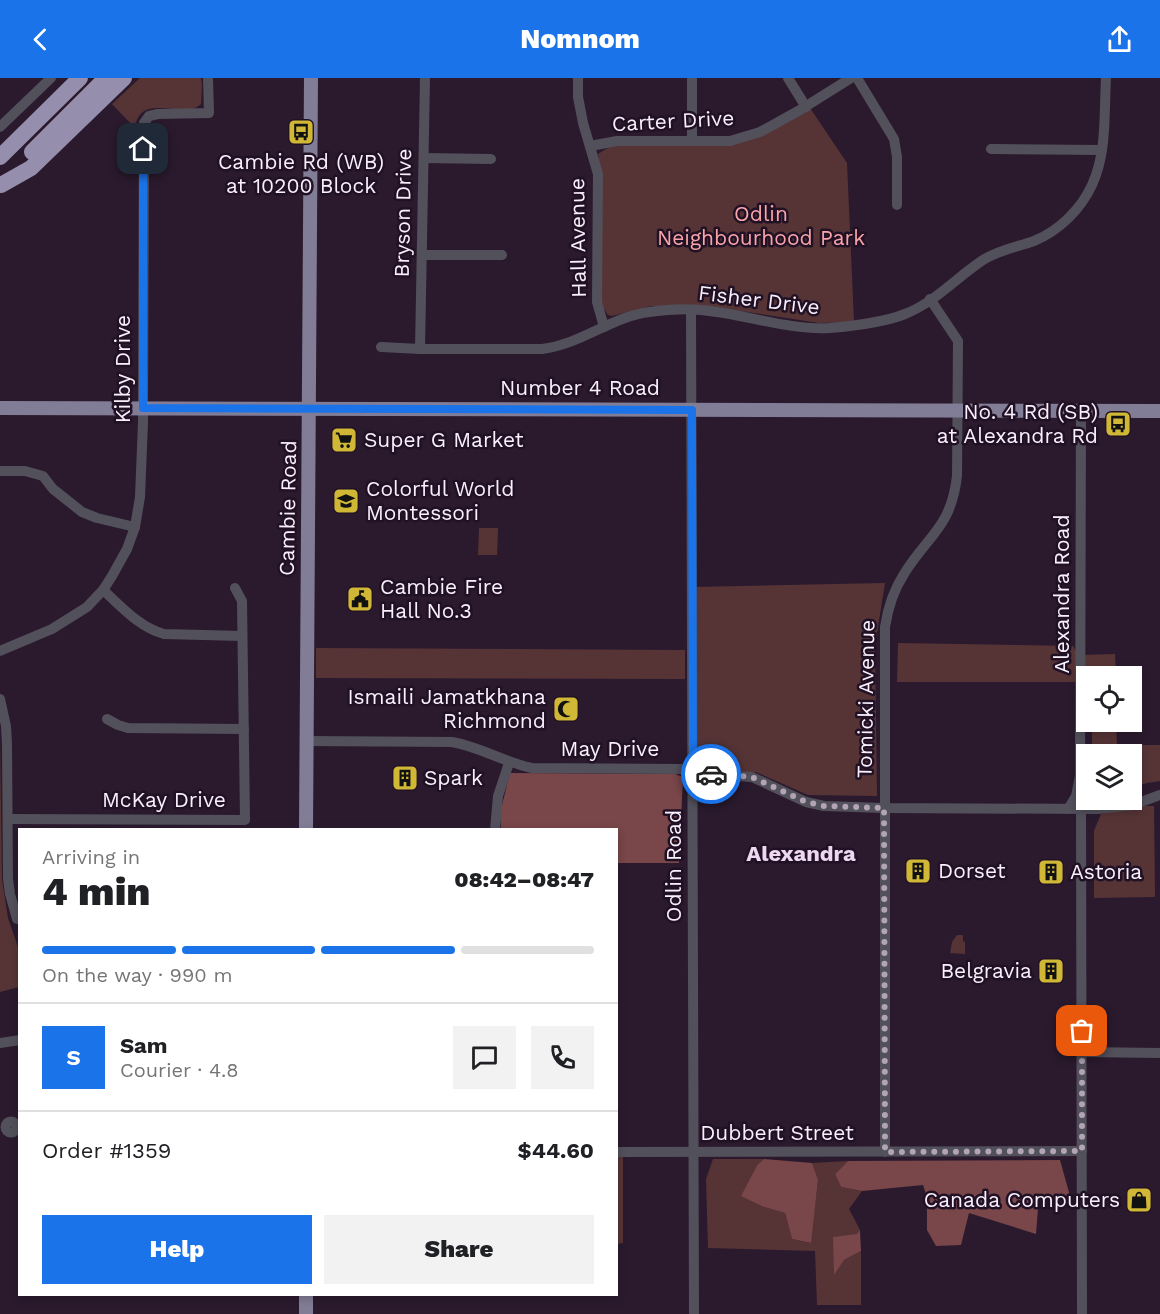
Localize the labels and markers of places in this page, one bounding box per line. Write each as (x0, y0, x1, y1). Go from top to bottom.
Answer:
bus stop icon: Cambie Rd (WB) at 10200 Block (286, 117, 316, 147)
pin (117, 123, 168, 174)
place label: Cambie Rd (WB) at 10200 Block (218, 149, 384, 198)
place label: No. 4 Rd (SB) at Alexandra Rd (937, 399, 1098, 448)
bus stop icon: No. 4 Rd (SB) at Alexandra Rd (1103, 409, 1133, 439)
supermarket icon: Super G Market (329, 425, 359, 455)
place label: Super G Market (364, 427, 524, 452)
place label: Colorful World Montessori (366, 476, 514, 525)
school or university icon: Colorful World Montessori (331, 486, 361, 516)
place label: Cambie Fire Hall No.3 (380, 574, 503, 623)
public building icon: Cambie Fire Hall No.3 (345, 584, 375, 614)
place label: Ismaili Jamatkhana Richmond (347, 684, 546, 733)
mosque icon: Ismaili Jamatkhana Richmond (551, 694, 581, 724)
building icon: Spark (390, 763, 420, 793)
place label: Spark (424, 765, 483, 790)
building icon: Dorset (903, 856, 933, 886)
building icon: Astoria (1036, 857, 1066, 887)
place label: Dorset (938, 858, 1006, 883)
place label: Astoria (1070, 859, 1142, 884)
building icon: Belgravia (1036, 956, 1066, 986)
place label: Belgravia (940, 958, 1032, 983)
pin (1056, 1005, 1107, 1056)
shop icon: Canada Computers (1124, 1185, 1154, 1215)
place label: Canada Computers (924, 1187, 1120, 1212)

